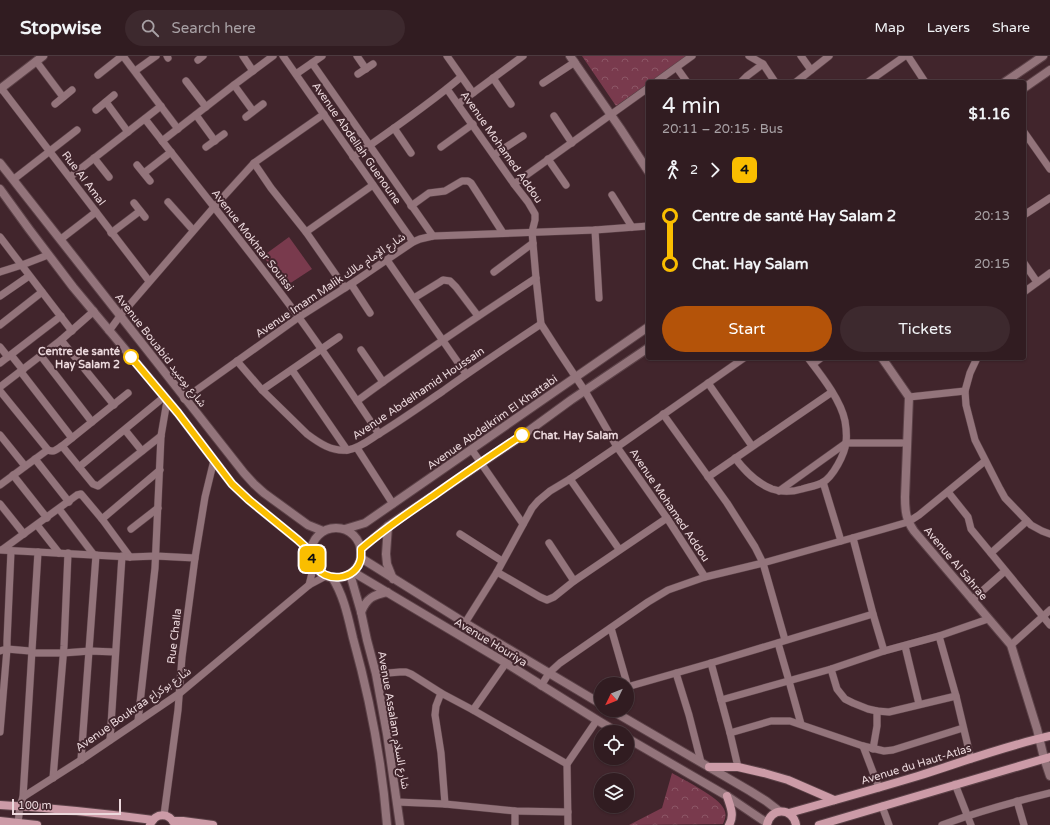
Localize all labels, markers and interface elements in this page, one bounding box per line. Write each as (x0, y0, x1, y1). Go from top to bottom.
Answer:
search box (125, 10, 405, 46)
text: Stopwise (20, 17, 101, 39)
icon: search (139, 17, 161, 39)
text: Search here (171, 19, 256, 37)
text: Map (875, 19, 905, 36)
text: Layers (927, 19, 970, 36)
text: Share (992, 19, 1030, 36)
street label: Avenue Abdellah Guenoune (309, 80, 404, 207)
street label: Avenue Mohamed Addou (458, 89, 545, 206)
text: 4 min (662, 93, 721, 119)
text: $1.16 (969, 105, 1010, 123)
text: 20:11 – 20:15 · Bus (662, 121, 783, 137)
street label: Rue Al Amal (59, 149, 108, 208)
icon: walk (662, 159, 684, 181)
icon: forward (704, 159, 726, 181)
text: 4 (740, 161, 749, 178)
text: 2 (690, 162, 698, 178)
street label: Avenue Mokhtar Souissi (209, 187, 296, 294)
text: Centre de santé Hay Salam 2 (692, 207, 896, 225)
text: 20:13 (974, 208, 1010, 224)
street label: Avenue Imam Malik شارع الإمام مالك (253, 230, 409, 341)
text: Chat. Hay Salam (692, 255, 809, 273)
text: 20:15 (974, 256, 1010, 272)
street label: Avenue Bouabid شارع بوعبيد (111, 291, 209, 411)
button: Start (662, 306, 832, 352)
button: Tickets (840, 306, 1010, 352)
street label: Avenue Abdelhamid Houssain (350, 344, 487, 443)
place label: Centre de santé Hay Salam 2 (38, 345, 121, 372)
marker: Centre de santé Hay Salam 2 (123, 349, 139, 365)
street label: Avenue Abdelkrim El Khattabi (425, 372, 560, 473)
marker: Chat. Hay Salam (514, 427, 530, 443)
place label: Chat. Hay Salam (533, 429, 618, 443)
street label: Avenue Mohamed Addou (627, 446, 712, 564)
street label: Avenue Al Sahrae (921, 524, 990, 603)
line badge: 4 (299, 546, 325, 572)
text: 4 (308, 550, 316, 567)
street label: Rue Challa (165, 608, 184, 665)
street label: Avenue Houriya (452, 616, 530, 669)
street label: Avenue Assalam شارع السلام (374, 650, 412, 791)
street label: Avenue Boukraa شارع بوكراع (73, 664, 194, 755)
north arrow (594, 677, 634, 717)
map controls (594, 677, 634, 813)
button: locate (594, 725, 634, 765)
street label: Avenue du Haut-Atlas (859, 741, 973, 787)
button: layers (594, 773, 634, 813)
scale bar (12, 797, 121, 816)
text: 100 m (18, 799, 52, 812)

